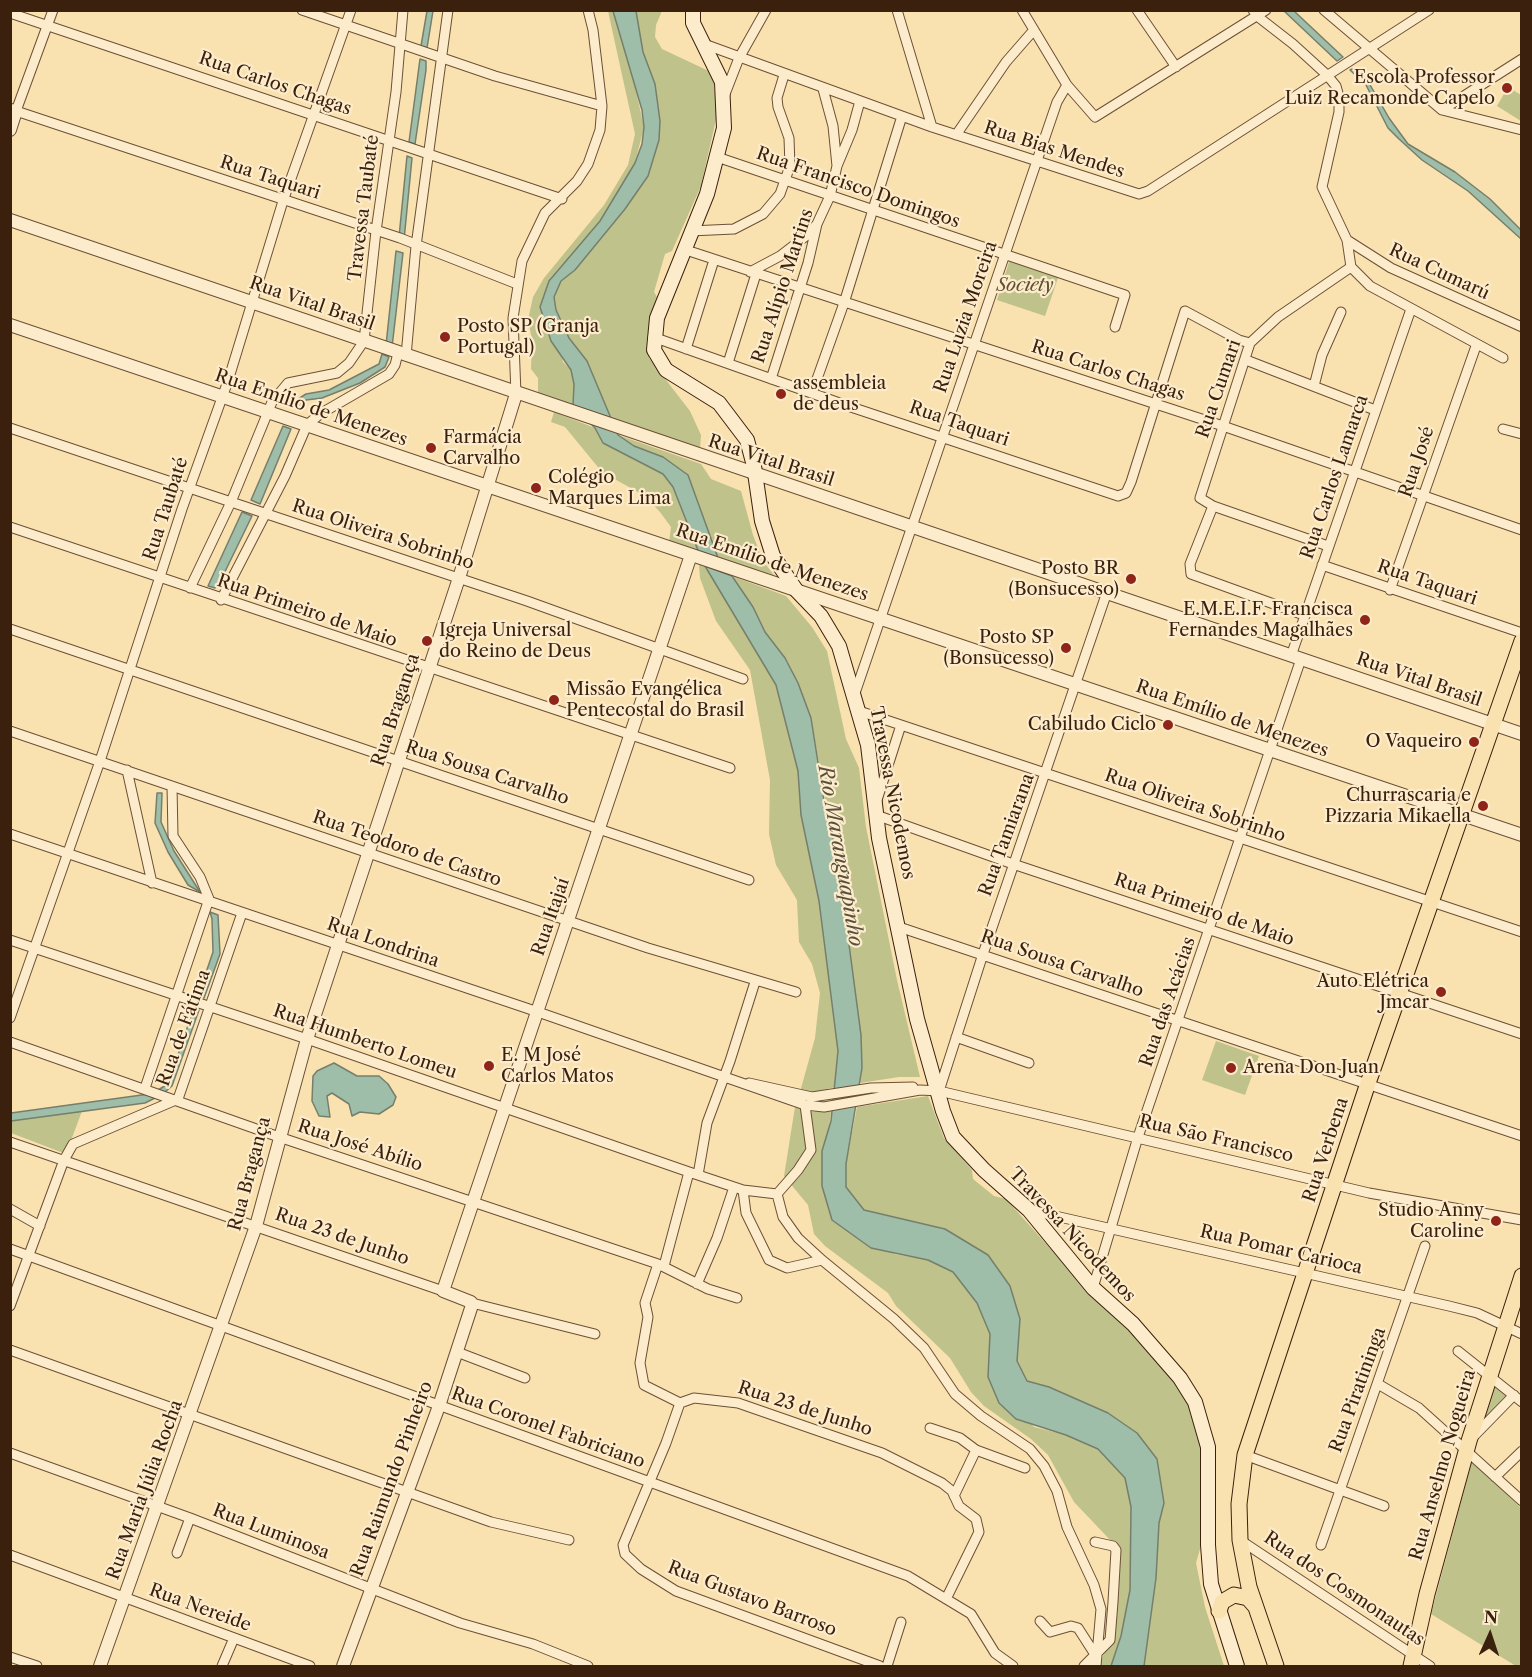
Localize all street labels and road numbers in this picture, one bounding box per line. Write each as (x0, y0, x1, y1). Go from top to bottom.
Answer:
street label: Rua Carlos Chagas (196, 48, 354, 120)
street label: Rua Bias Mendes (981, 117, 1127, 183)
street label: Travessa Taubaté (344, 134, 384, 282)
street label: Rua Francisco Domingos (753, 143, 963, 233)
street label: Rua Taquari (217, 152, 323, 204)
street label: Rua Alípio Martins (748, 206, 818, 366)
street label: Rua Luzia Moreira (930, 238, 1002, 396)
street label: Rua Cumarú (1385, 239, 1493, 305)
street label: Rua Vital Brasil (246, 272, 378, 336)
street label: Rua Carlos Chagas (1029, 336, 1187, 406)
street label: Rua Cumari (1192, 337, 1246, 441)
street label: Rua Emílio de Menezes (212, 365, 410, 451)
street label: Rua Carlos Lamarca (1297, 392, 1373, 562)
street label: Rua Taquari (906, 397, 1012, 451)
street label: Rua José (1395, 424, 1439, 500)
street label: Rua Vital Brasil (705, 430, 837, 492)
street label: Rua Taubaté (139, 454, 193, 564)
street label: Rua Oliveira Sobrinho (289, 495, 477, 575)
street label: Rua Emílio de Menezes (673, 520, 871, 606)
street label: Rua Taquari (1374, 556, 1480, 610)
street label: Rua Primeiro de Maio (214, 570, 400, 652)
street label: Rua Vital Brasil (1353, 648, 1485, 712)
street label: Rua Bragança (368, 651, 424, 769)
street label: Rua Emílio de Menezes (1133, 676, 1331, 762)
street label: Travessa Nicodemos (865, 705, 919, 881)
street label: Rua Sousa Carvalho (402, 736, 572, 810)
street label: Rua Oliveira Sobrinho (1102, 765, 1288, 847)
street label: Rua Tamiarana (975, 771, 1039, 899)
street label: Rua Teodoro de Castro (310, 807, 504, 891)
street label: Rua Primeiro de Maio (1111, 869, 1297, 951)
street label: Rua Itajaí (528, 875, 574, 959)
street label: Rua Londrina (324, 914, 442, 972)
street label: Rua Sousa Carvalho (978, 926, 1146, 1002)
street label: Rua das Acácias (1136, 934, 1200, 1070)
street label: Rua de Fátima (153, 967, 215, 1089)
street label: Rua Humberto Lomeu (270, 1000, 460, 1084)
street label: Rua Verbena (1299, 1095, 1353, 1205)
street label: Rua São Francisco (1137, 1111, 1295, 1167)
street label: Rua Bragança (224, 1115, 276, 1233)
street label: Rua José Abílio (295, 1116, 425, 1176)
street label: Travessa Nicodemos (1004, 1163, 1140, 1307)
street label: Rua 23 de Junho (272, 1204, 412, 1270)
street label: Rua Pomar Carioca (1198, 1221, 1364, 1279)
street label: Rua Piratininga (1325, 1324, 1391, 1456)
street label: Rua Anselmo Nogueira (1405, 1367, 1481, 1563)
street label: Rua 23 de Junho (735, 1377, 875, 1441)
street label: Rua Raimundo Pinheiro (347, 1378, 437, 1580)
street label: Rua Coronel Fabriciano (448, 1383, 648, 1473)
street label: Rua Maria Júlia Rocha (102, 1397, 188, 1583)
street label: Rua Luminosa (210, 1500, 332, 1564)
street label: Rua dos Cosmonautas (1260, 1527, 1428, 1651)
street label: Rua Gustavo Barroso (664, 1557, 840, 1641)
street label: Rua Nereide (146, 1580, 254, 1636)

